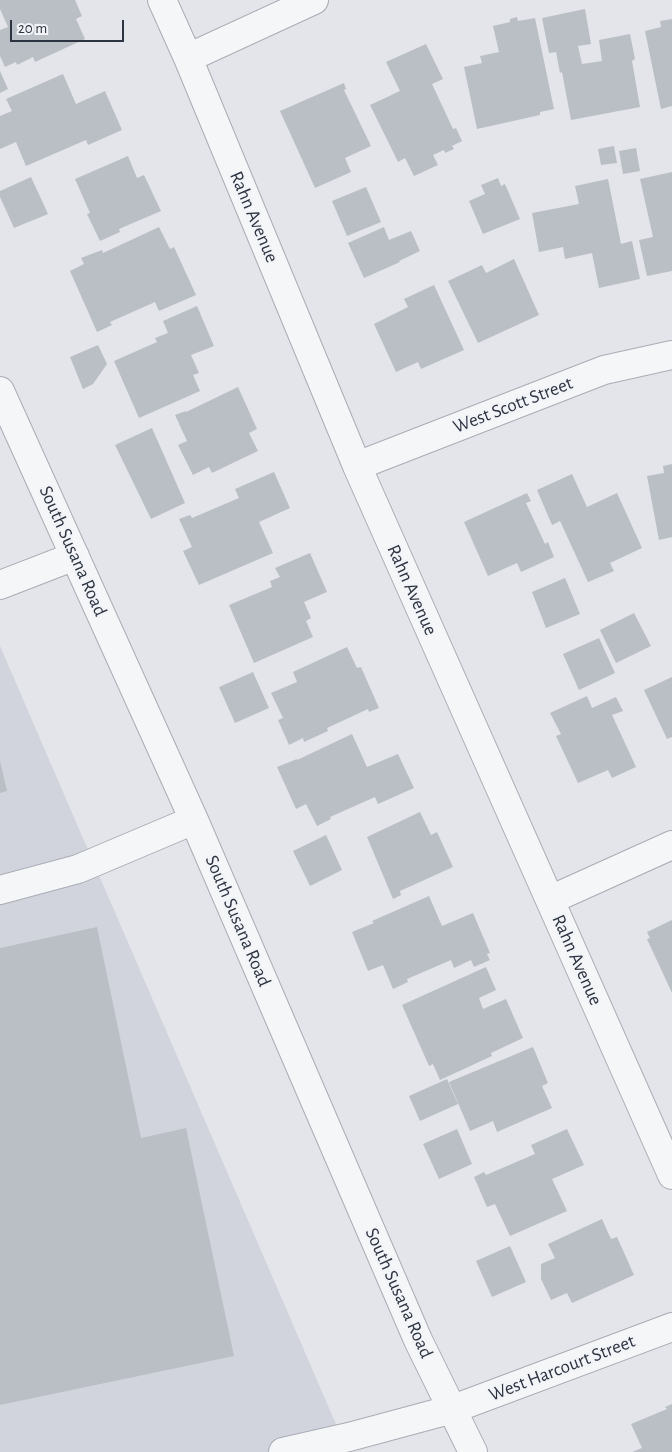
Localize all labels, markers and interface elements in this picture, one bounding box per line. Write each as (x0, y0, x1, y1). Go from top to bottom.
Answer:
scale bar (12, 10, 126, 42)
text: 20 m (18, 21, 47, 36)
street label: Rahn Avenue (225, 168, 283, 266)
street label: West Scott Street (450, 372, 576, 438)
street label: South Susana Road (34, 482, 112, 620)
street label: Rahn Avenue (382, 541, 442, 639)
street label: South Susana Road (200, 852, 276, 990)
street label: Rahn Avenue (547, 911, 607, 1009)
street label: South Susana Road (360, 1224, 438, 1362)
street label: West Harcourt Street (486, 1330, 638, 1406)

